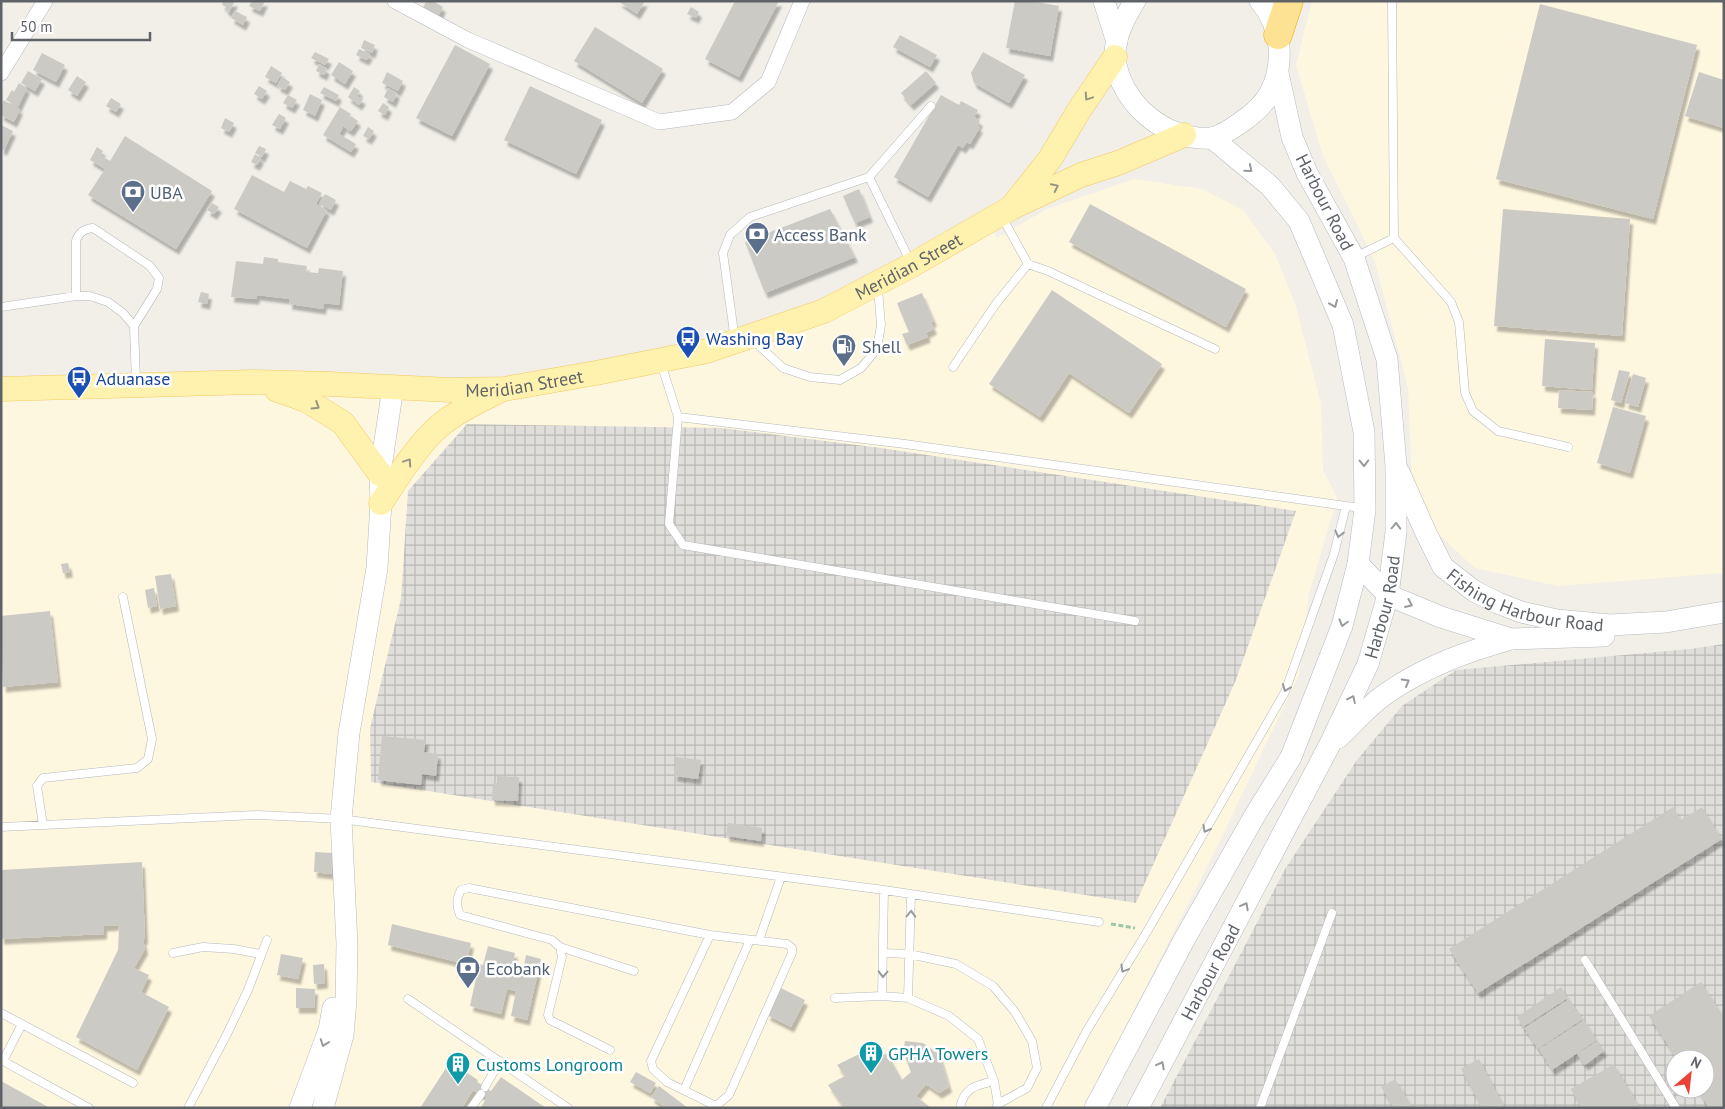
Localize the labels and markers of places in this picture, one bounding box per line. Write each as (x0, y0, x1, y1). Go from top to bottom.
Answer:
bank icon: UBA (120, 179, 146, 213)
place label: UBA (150, 181, 183, 204)
bank icon: Access Bank (744, 221, 770, 255)
place label: Access Bank (774, 223, 867, 246)
bus stop icon: Washing Bay (675, 325, 701, 359)
place label: Washing Bay (706, 327, 804, 350)
fuel station icon: Shell (831, 333, 857, 367)
place label: Shell (862, 335, 902, 358)
bus stop icon: Aduanase (66, 365, 92, 399)
place label: Aduanase (96, 367, 170, 390)
bank icon: Ecobank (455, 955, 481, 989)
place label: Ecobank (486, 957, 550, 980)
building icon: GPHA Towers (858, 1040, 884, 1074)
place label: GPHA Towers (888, 1042, 988, 1065)
building icon: Customs Longroom (445, 1051, 471, 1085)
place label: Customs Longroom (476, 1053, 623, 1076)

